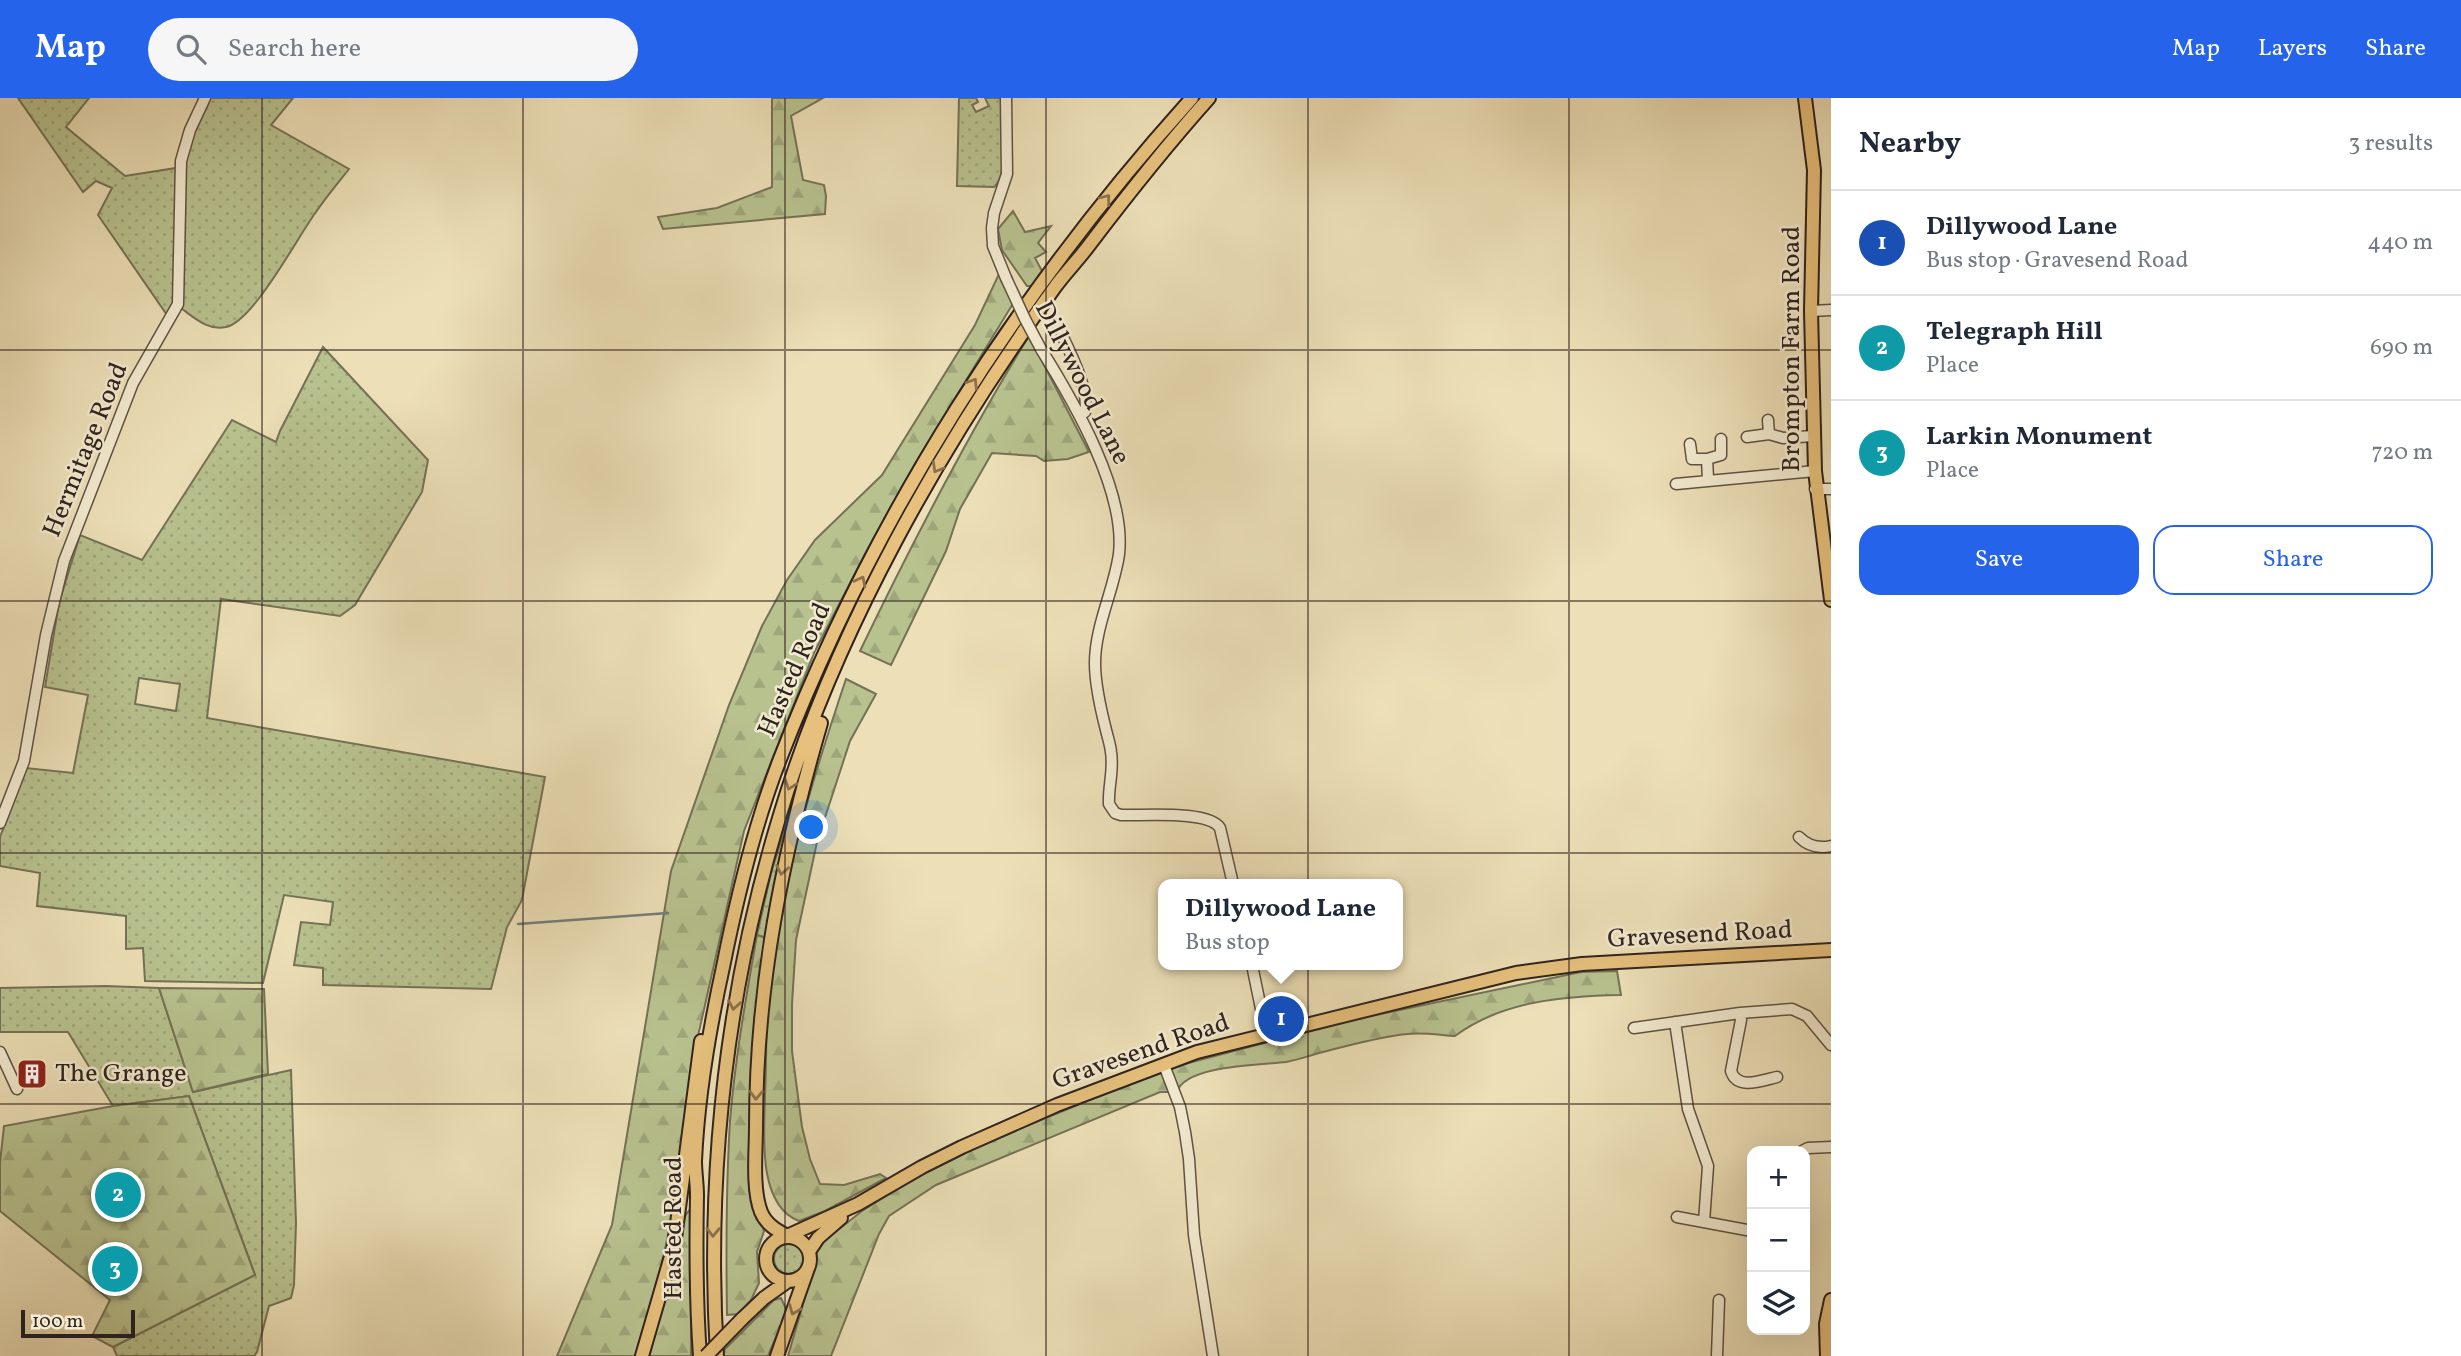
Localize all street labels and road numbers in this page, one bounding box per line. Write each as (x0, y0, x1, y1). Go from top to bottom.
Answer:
street label: Brompton Farm Road (1774, 226, 1810, 472)
street label: Dillywood Lane (1025, 295, 1139, 471)
street label: Hermitage Road (35, 357, 137, 543)
street label: Hasted Road (749, 597, 841, 743)
street label: Gravesend Road (1606, 912, 1794, 958)
street label: Gravesend Road (1047, 1005, 1235, 1099)
street label: Hasted Road (656, 1156, 692, 1300)

